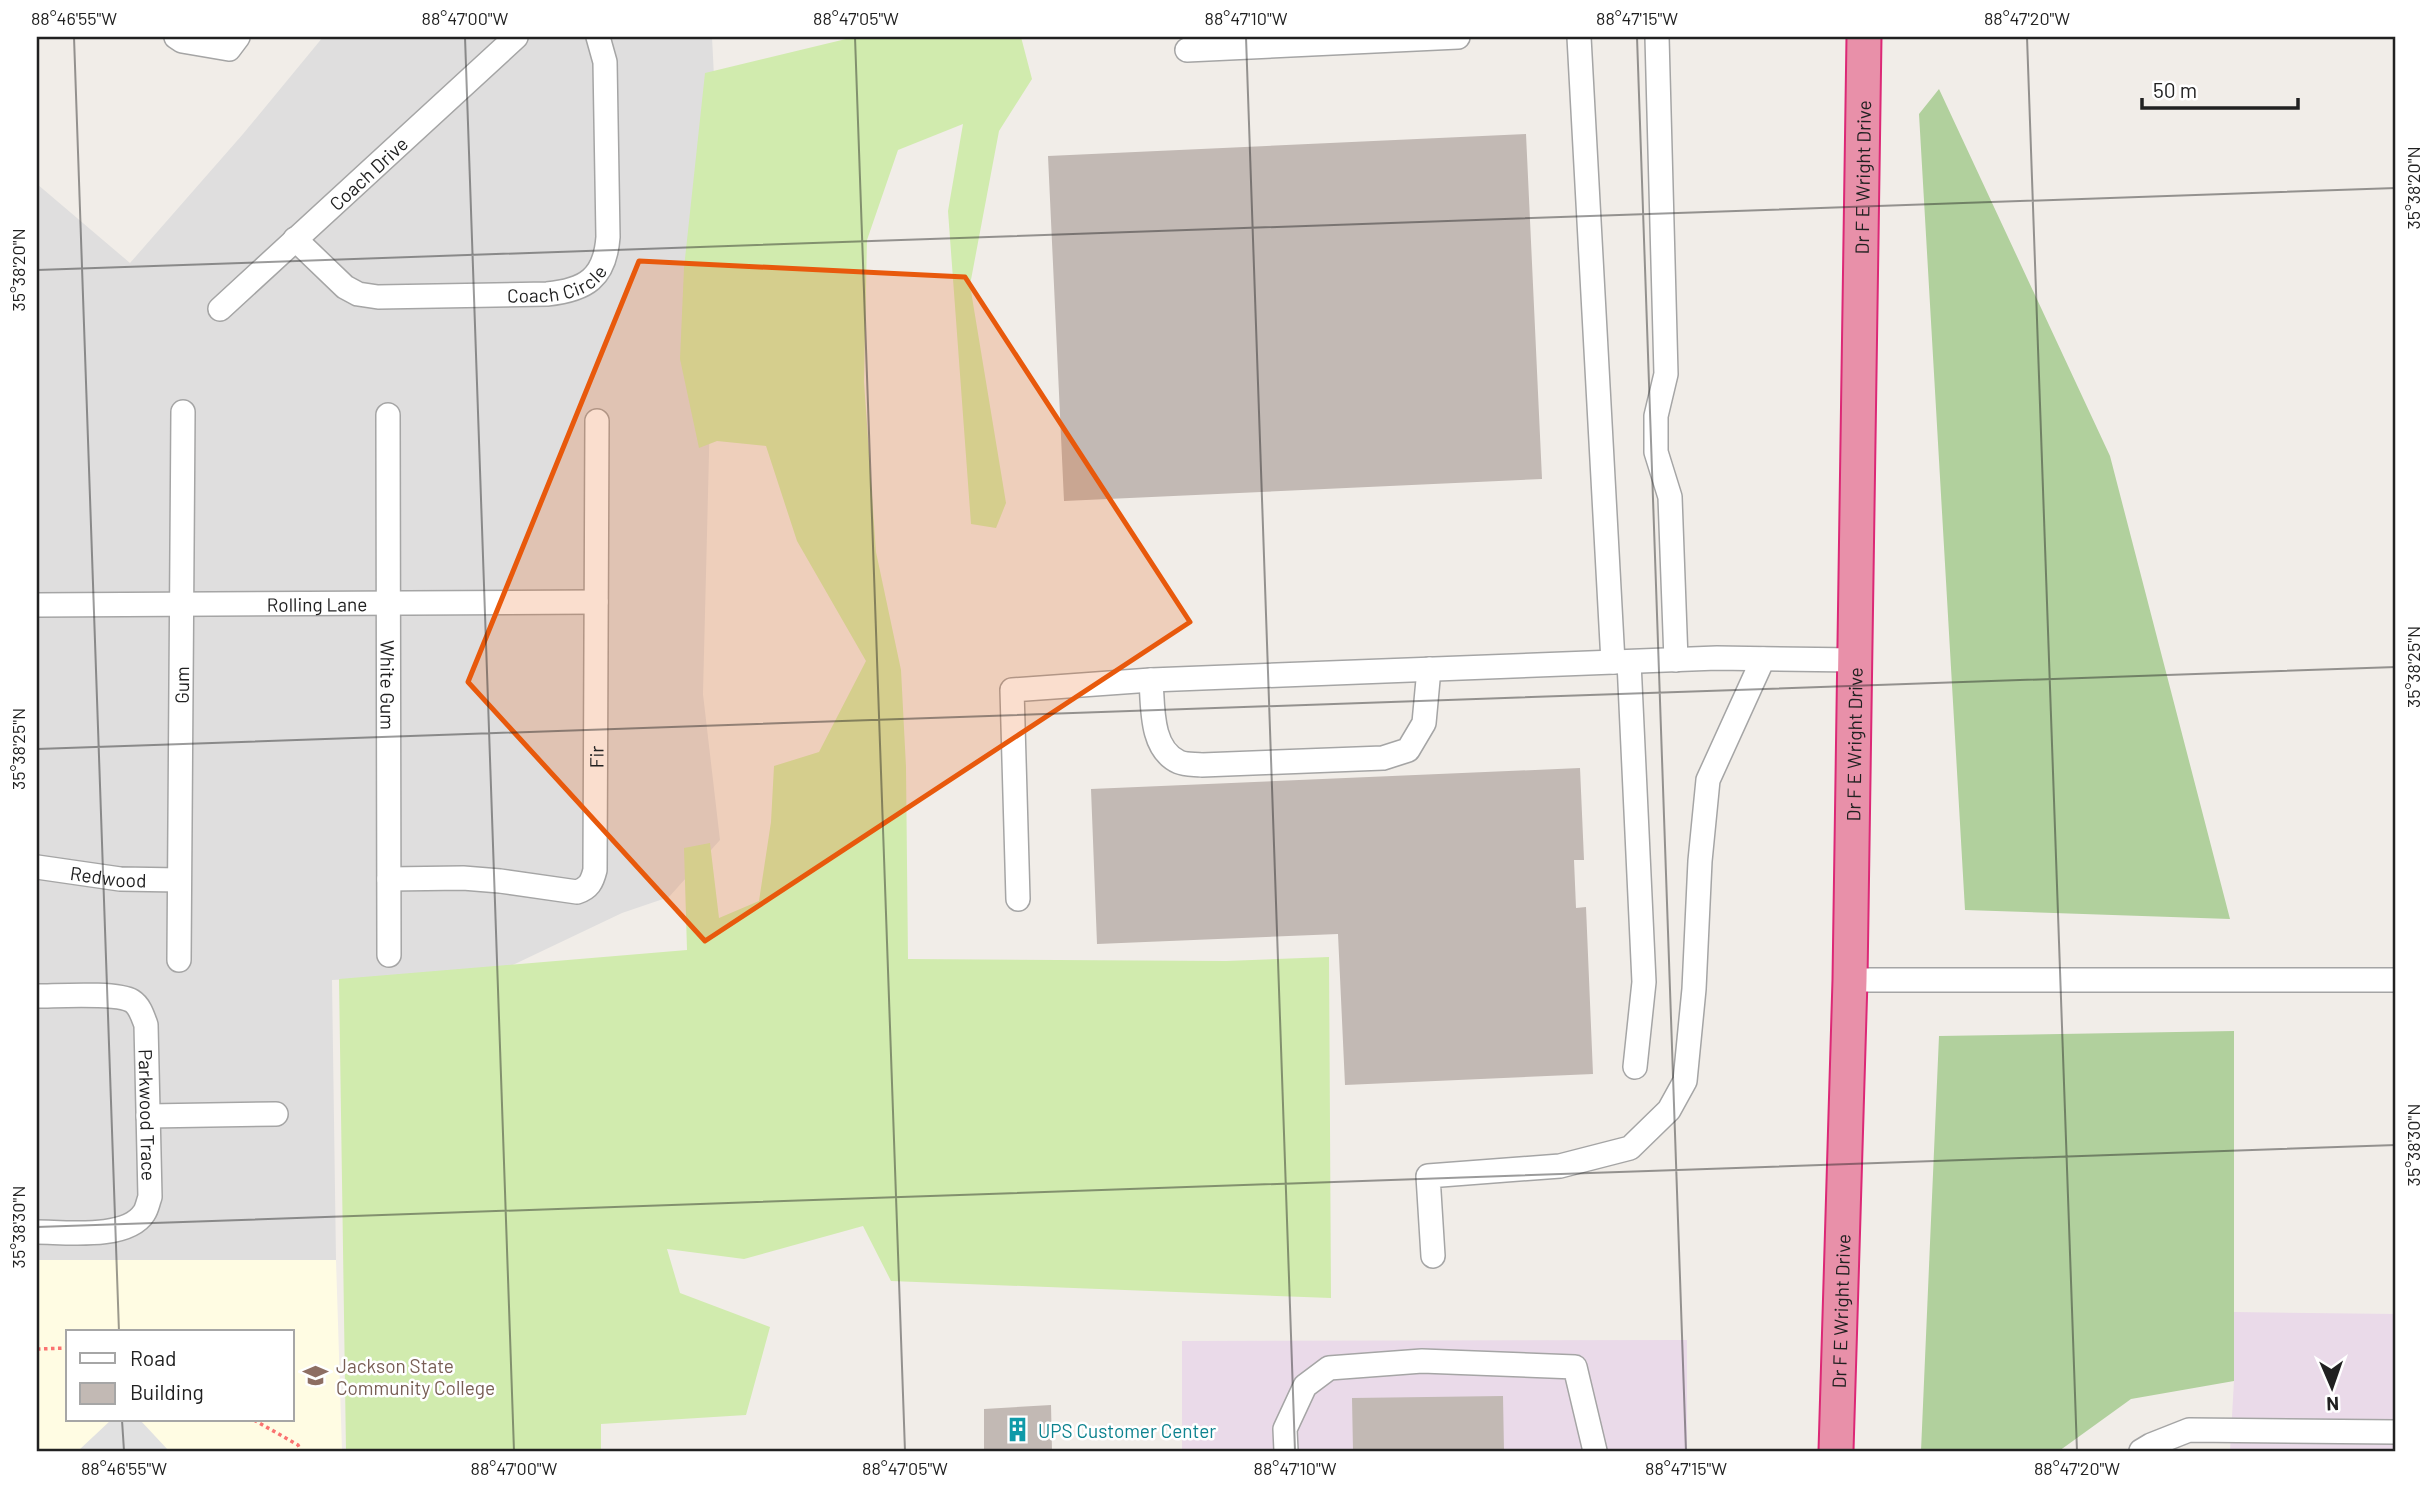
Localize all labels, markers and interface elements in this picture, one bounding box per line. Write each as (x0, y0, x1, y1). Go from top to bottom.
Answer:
text: 88°46'55"W (31, 7, 117, 29)
text: 88°47'00"W (422, 7, 509, 29)
text: 88°47'05"W (813, 7, 899, 29)
text: 88°47'10"W (1205, 7, 1288, 29)
text: 88°47'15"W (1596, 7, 1678, 29)
text: 88°47'20"W (1984, 7, 2070, 29)
scale bar (2142, 66, 2298, 110)
text: 50 m (2153, 77, 2197, 102)
street label: Dr F E Wright Drive (1849, 100, 1875, 255)
street label: Coach Drive (324, 131, 412, 215)
text: 35°38'20"N (2402, 146, 2424, 230)
text: 35°38'20"N (7, 228, 29, 312)
street label: Coach Circle (507, 260, 611, 306)
street label: Rolling Lane (267, 592, 367, 615)
text: 35°38'25"N (2402, 626, 2424, 708)
street label: White Gum (377, 640, 400, 730)
street label: Gum (169, 666, 193, 704)
street label: Dr F E Wright Drive (1841, 667, 1866, 822)
text: 35°38'25"N (7, 708, 29, 790)
street label: Fir (584, 746, 607, 768)
street label: Redwood (69, 860, 147, 891)
street label: Parkwood Trace (135, 1049, 161, 1181)
text: 35°38'30"N (2402, 1104, 2424, 1186)
text: 35°38'30"N (7, 1186, 29, 1268)
street label: Dr F E Wright Drive (1826, 1234, 1854, 1388)
legend (66, 1330, 294, 1422)
text: Road (130, 1345, 176, 1370)
north arrow (2296, 1352, 2366, 1422)
place label: Jackson State Community College (336, 1354, 495, 1399)
school or university icon: Jackson State Community College (302, 1362, 330, 1390)
text: Building (130, 1379, 204, 1404)
text: N (2326, 1393, 2339, 1416)
building icon: UPS Customer Center (1004, 1416, 1032, 1444)
place label: UPS Customer Center (1038, 1419, 1216, 1442)
text: 88°46'55"W (81, 1457, 167, 1479)
text: 88°47'00"W (471, 1457, 558, 1479)
text: 88°47'05"W (862, 1457, 948, 1479)
text: 88°47'10"W (1254, 1457, 1337, 1479)
text: 88°47'15"W (1645, 1457, 1727, 1479)
text: 88°47'20"W (2034, 1457, 2120, 1479)

